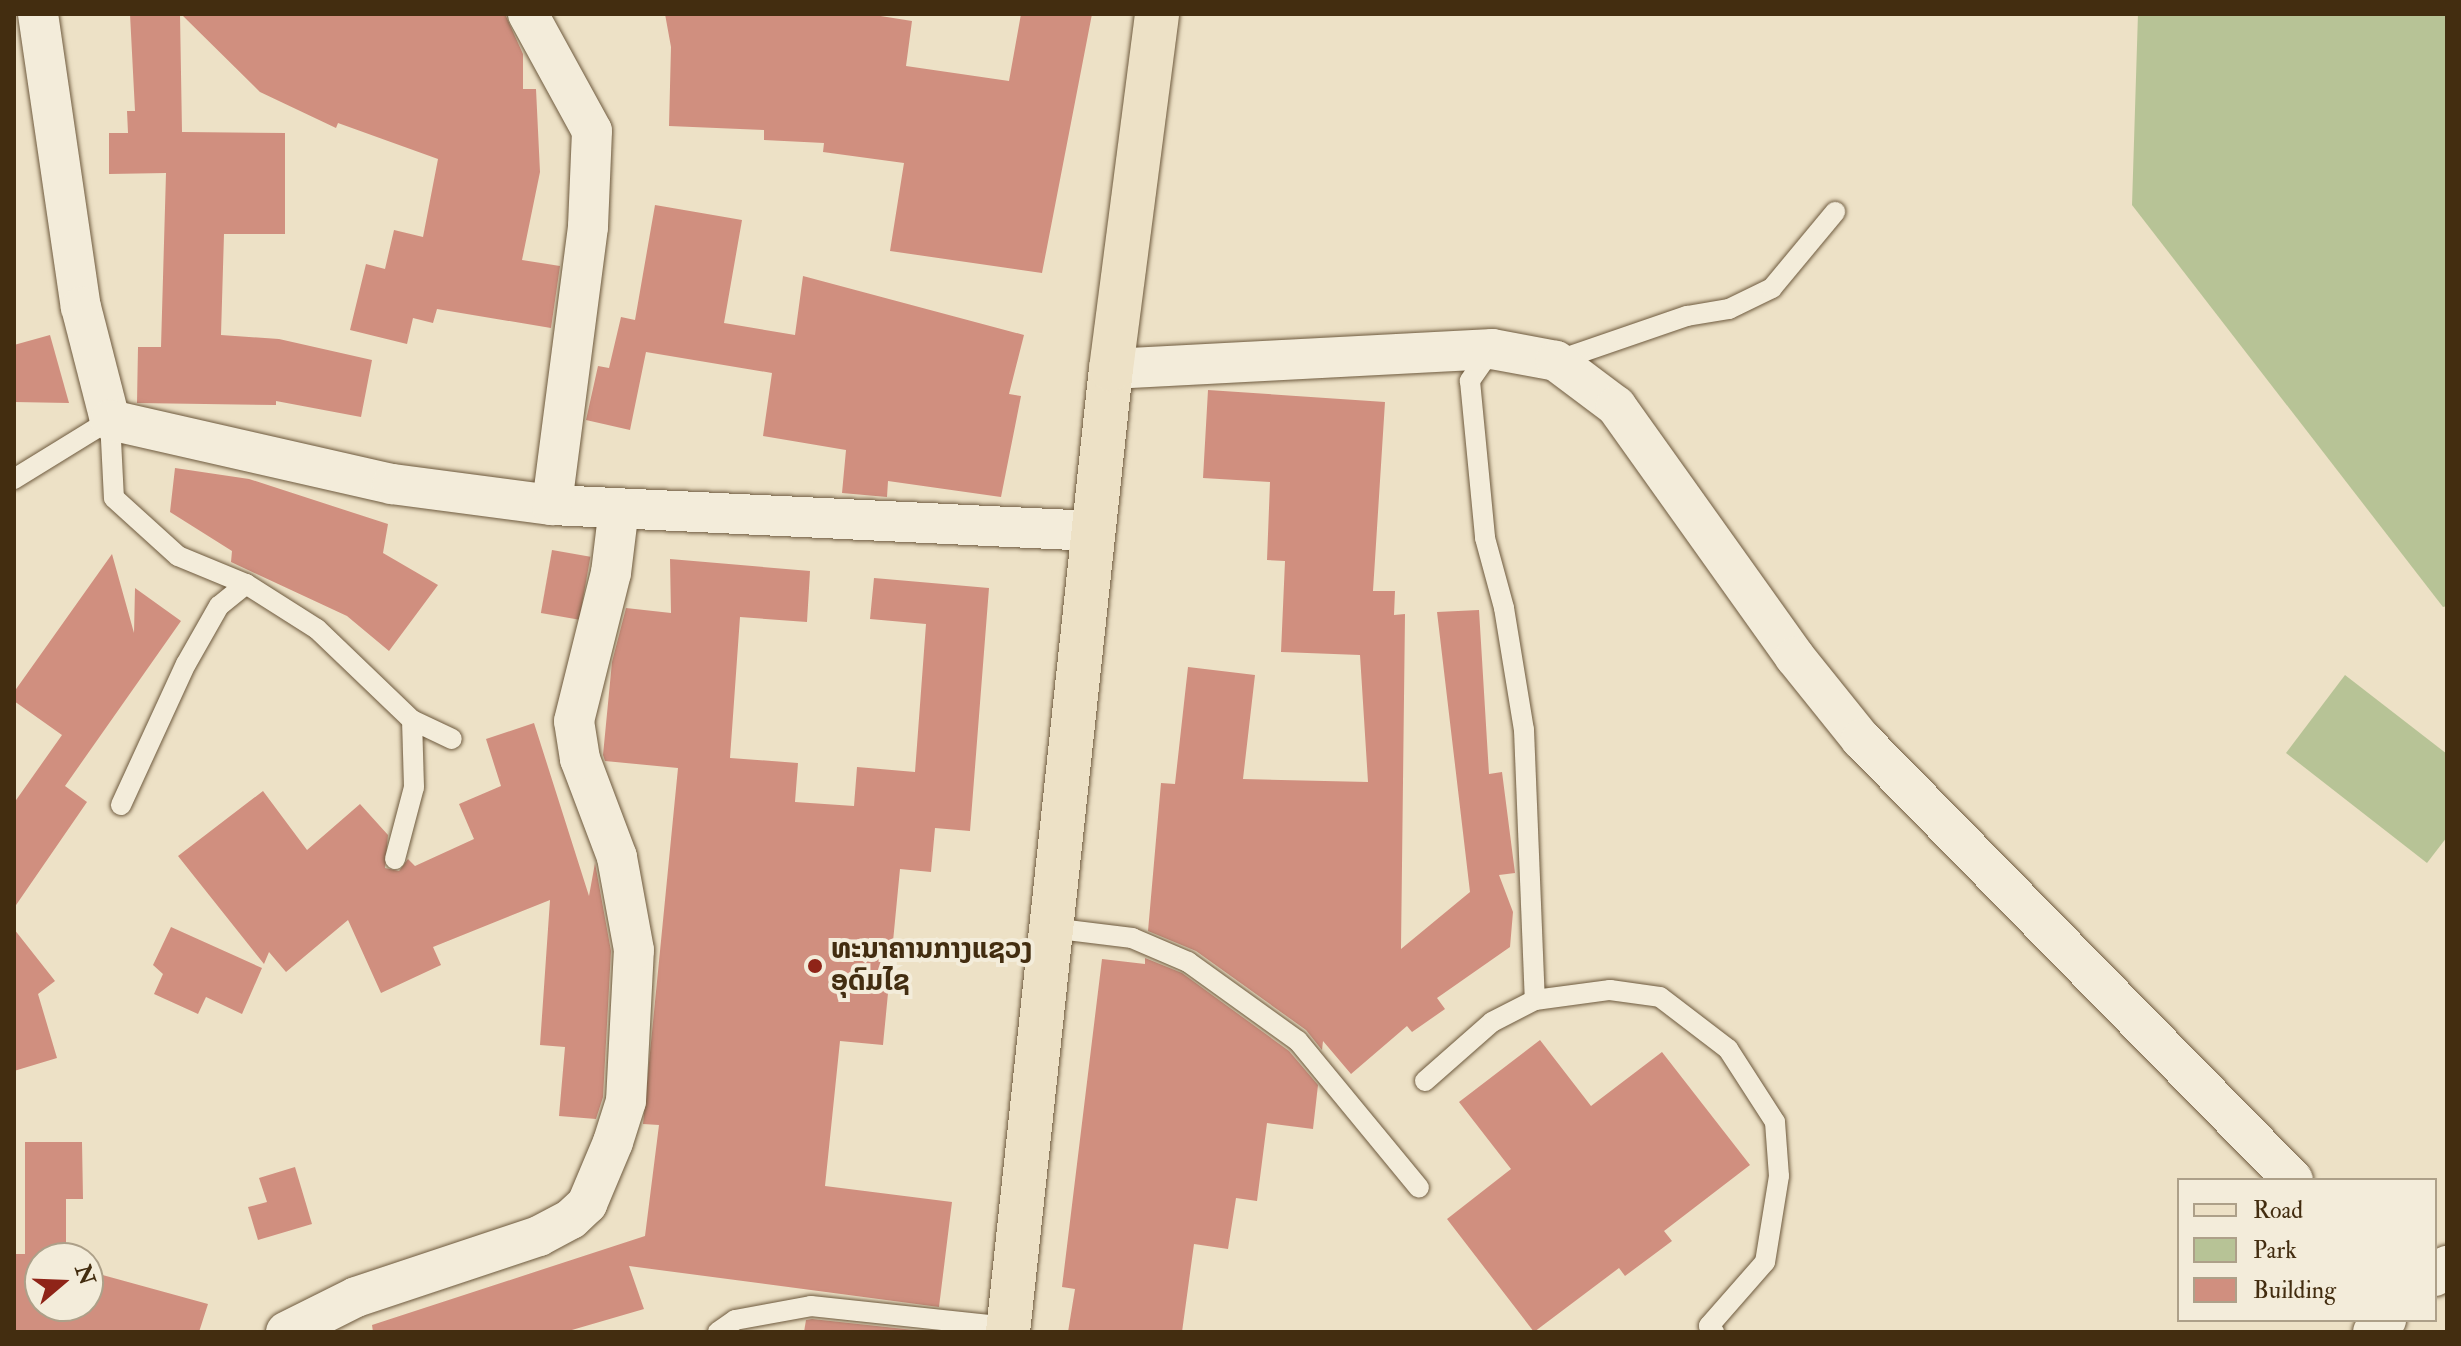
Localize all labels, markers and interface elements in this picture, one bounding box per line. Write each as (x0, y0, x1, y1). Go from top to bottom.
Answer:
place label: ທະນາຄານກາງແຊວງ ອຸດົມໄຊ (831, 933, 1032, 999)
marker: ທະນາຄານກາງແຊວງ ອຸດົມໄຊ (806, 957, 824, 975)
legend (2177, 1178, 2437, 1322)
text: Road (2253, 1195, 2303, 1226)
text: Park (2253, 1235, 2297, 1266)
north arrow (24, 1242, 104, 1322)
text: N (68, 1261, 101, 1289)
text: Building (2253, 1275, 2336, 1306)

